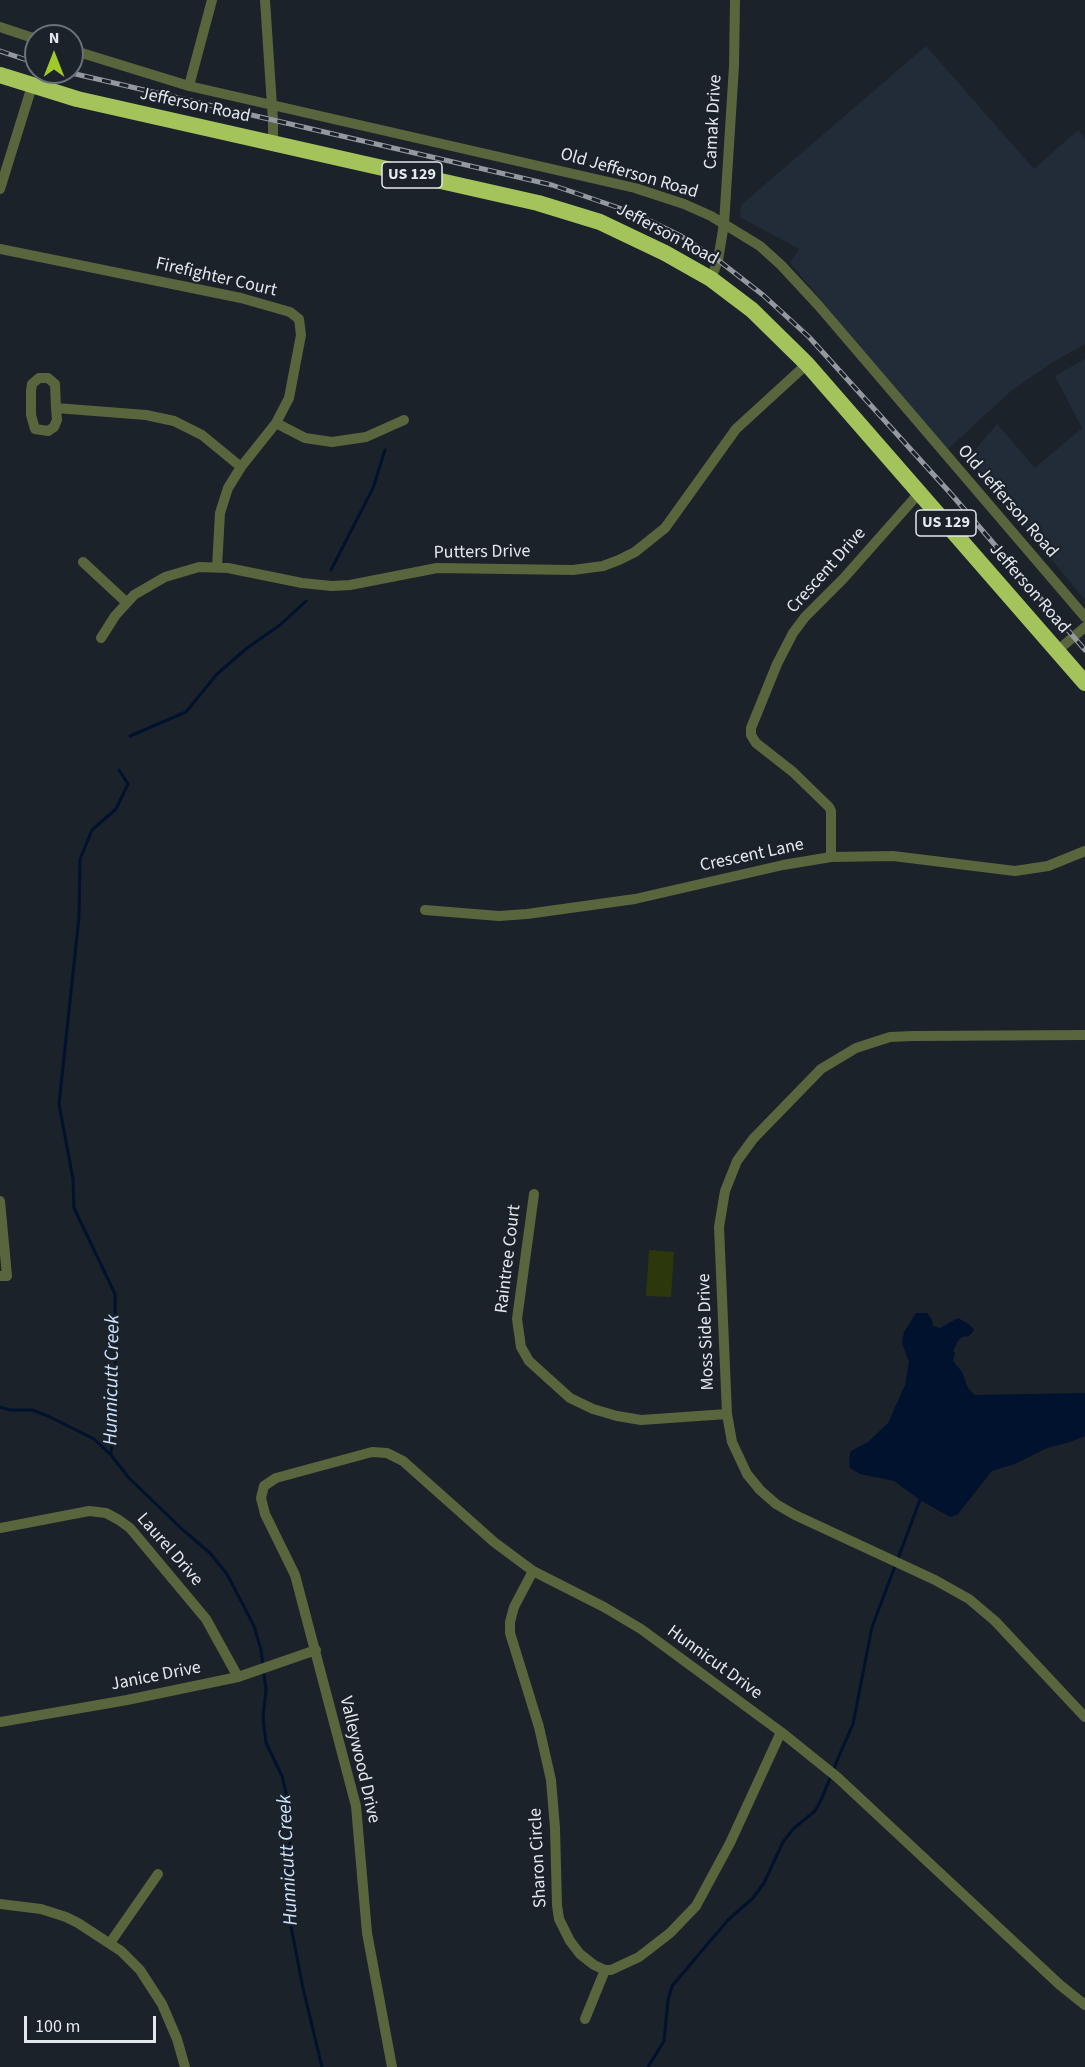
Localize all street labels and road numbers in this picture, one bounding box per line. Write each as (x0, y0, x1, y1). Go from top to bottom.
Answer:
street label: Camak Drive (701, 74, 727, 170)
street label: Jefferson Road (138, 84, 252, 128)
street label: Old Jefferson Road (558, 144, 700, 204)
road number: US 129 (382, 162, 442, 188)
street label: Jefferson Road (612, 199, 722, 271)
street label: Firefighter Court (153, 254, 279, 302)
street label: Old Jefferson Road (952, 441, 1062, 563)
road number: US 129 (916, 510, 976, 536)
street label: Crescent Drive (783, 524, 871, 618)
street label: Jefferson Road (984, 540, 1074, 638)
street label: Putters Drive (433, 541, 531, 565)
street label: Crescent Lane (698, 834, 806, 878)
street label: Raintree Court (492, 1203, 526, 1315)
street label: Moss Side Drive (694, 1273, 720, 1391)
street label: Laurel Drive (131, 1509, 207, 1591)
street label: Hunnicut Drive (662, 1621, 766, 1705)
street label: Janice Drive (109, 1658, 203, 1696)
street label: Valleywood Drive (334, 1694, 384, 1826)
street label: Sharon Circle (526, 1807, 552, 1909)

